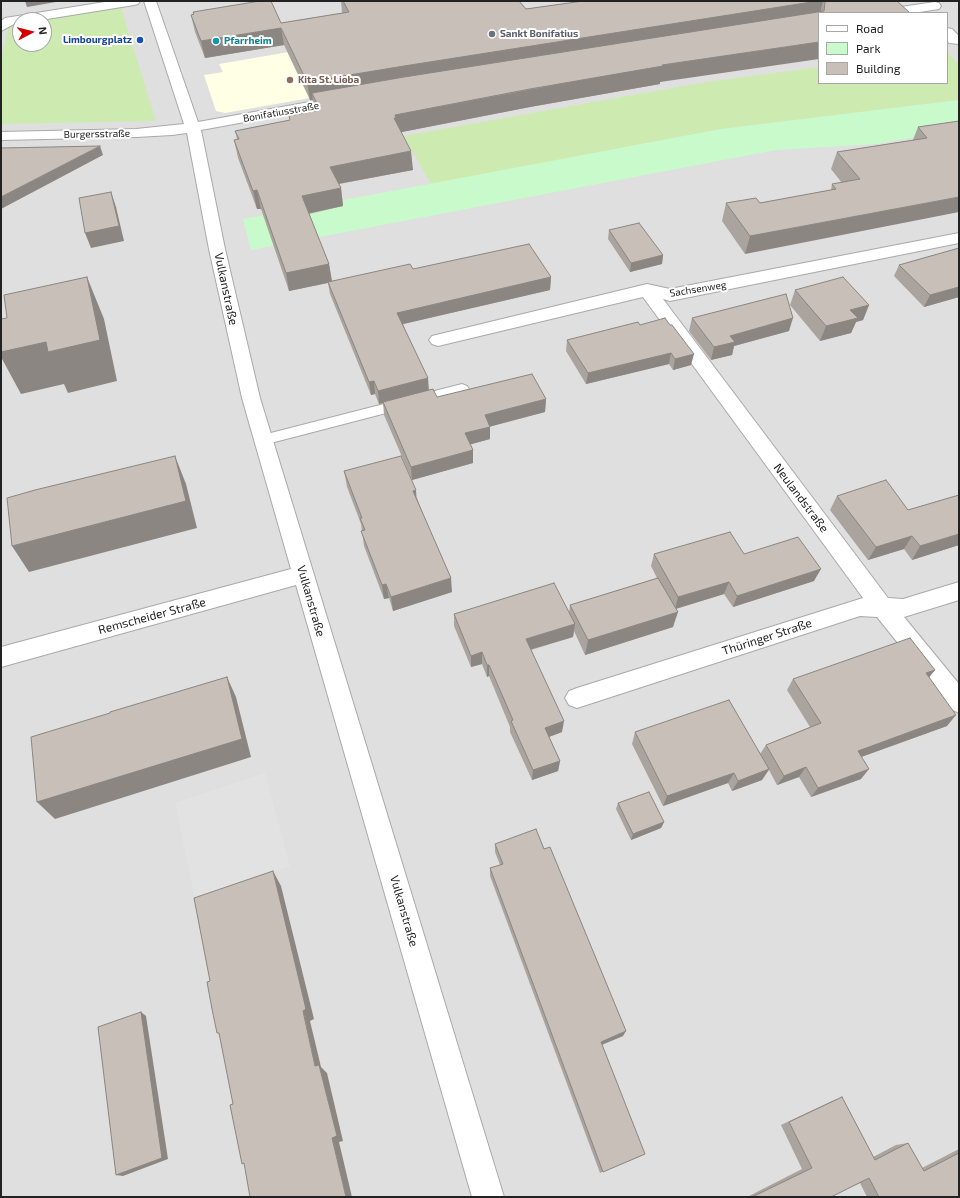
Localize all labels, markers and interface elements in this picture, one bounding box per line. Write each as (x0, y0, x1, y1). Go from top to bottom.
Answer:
north arrow (12, 12, 52, 52)
legend (818, 12, 948, 84)
text: Road (856, 21, 884, 35)
text: N (36, 26, 50, 35)
place label: Sankt Bonifatius (500, 28, 578, 40)
marker: Sankt Bonifatius (487, 29, 497, 39)
place label: Limbourgplatz (63, 34, 132, 46)
marker: Limbourgplatz (135, 35, 145, 45)
place label: Pfarrheim (224, 35, 272, 47)
marker: Pfarrheim (211, 36, 221, 46)
text: Park (856, 41, 881, 55)
text: Building (856, 61, 900, 75)
place label: Kita St. Lioba (298, 74, 359, 86)
marker: Kita St. Lioba (285, 75, 295, 85)
street label: Bonifatiusstraße (242, 99, 320, 125)
street label: Burgersstraße (64, 127, 130, 141)
street label: Vulkanstraße (211, 251, 241, 327)
street label: Sachsenweg (669, 279, 727, 299)
street label: Neulandstraße (770, 461, 832, 535)
street label: Vulkanstraße (294, 564, 328, 638)
street label: Remscheider Straße (97, 595, 207, 637)
street label: Thüringer Straße (720, 616, 814, 658)
street label: Vulkanstraße (387, 874, 421, 948)

